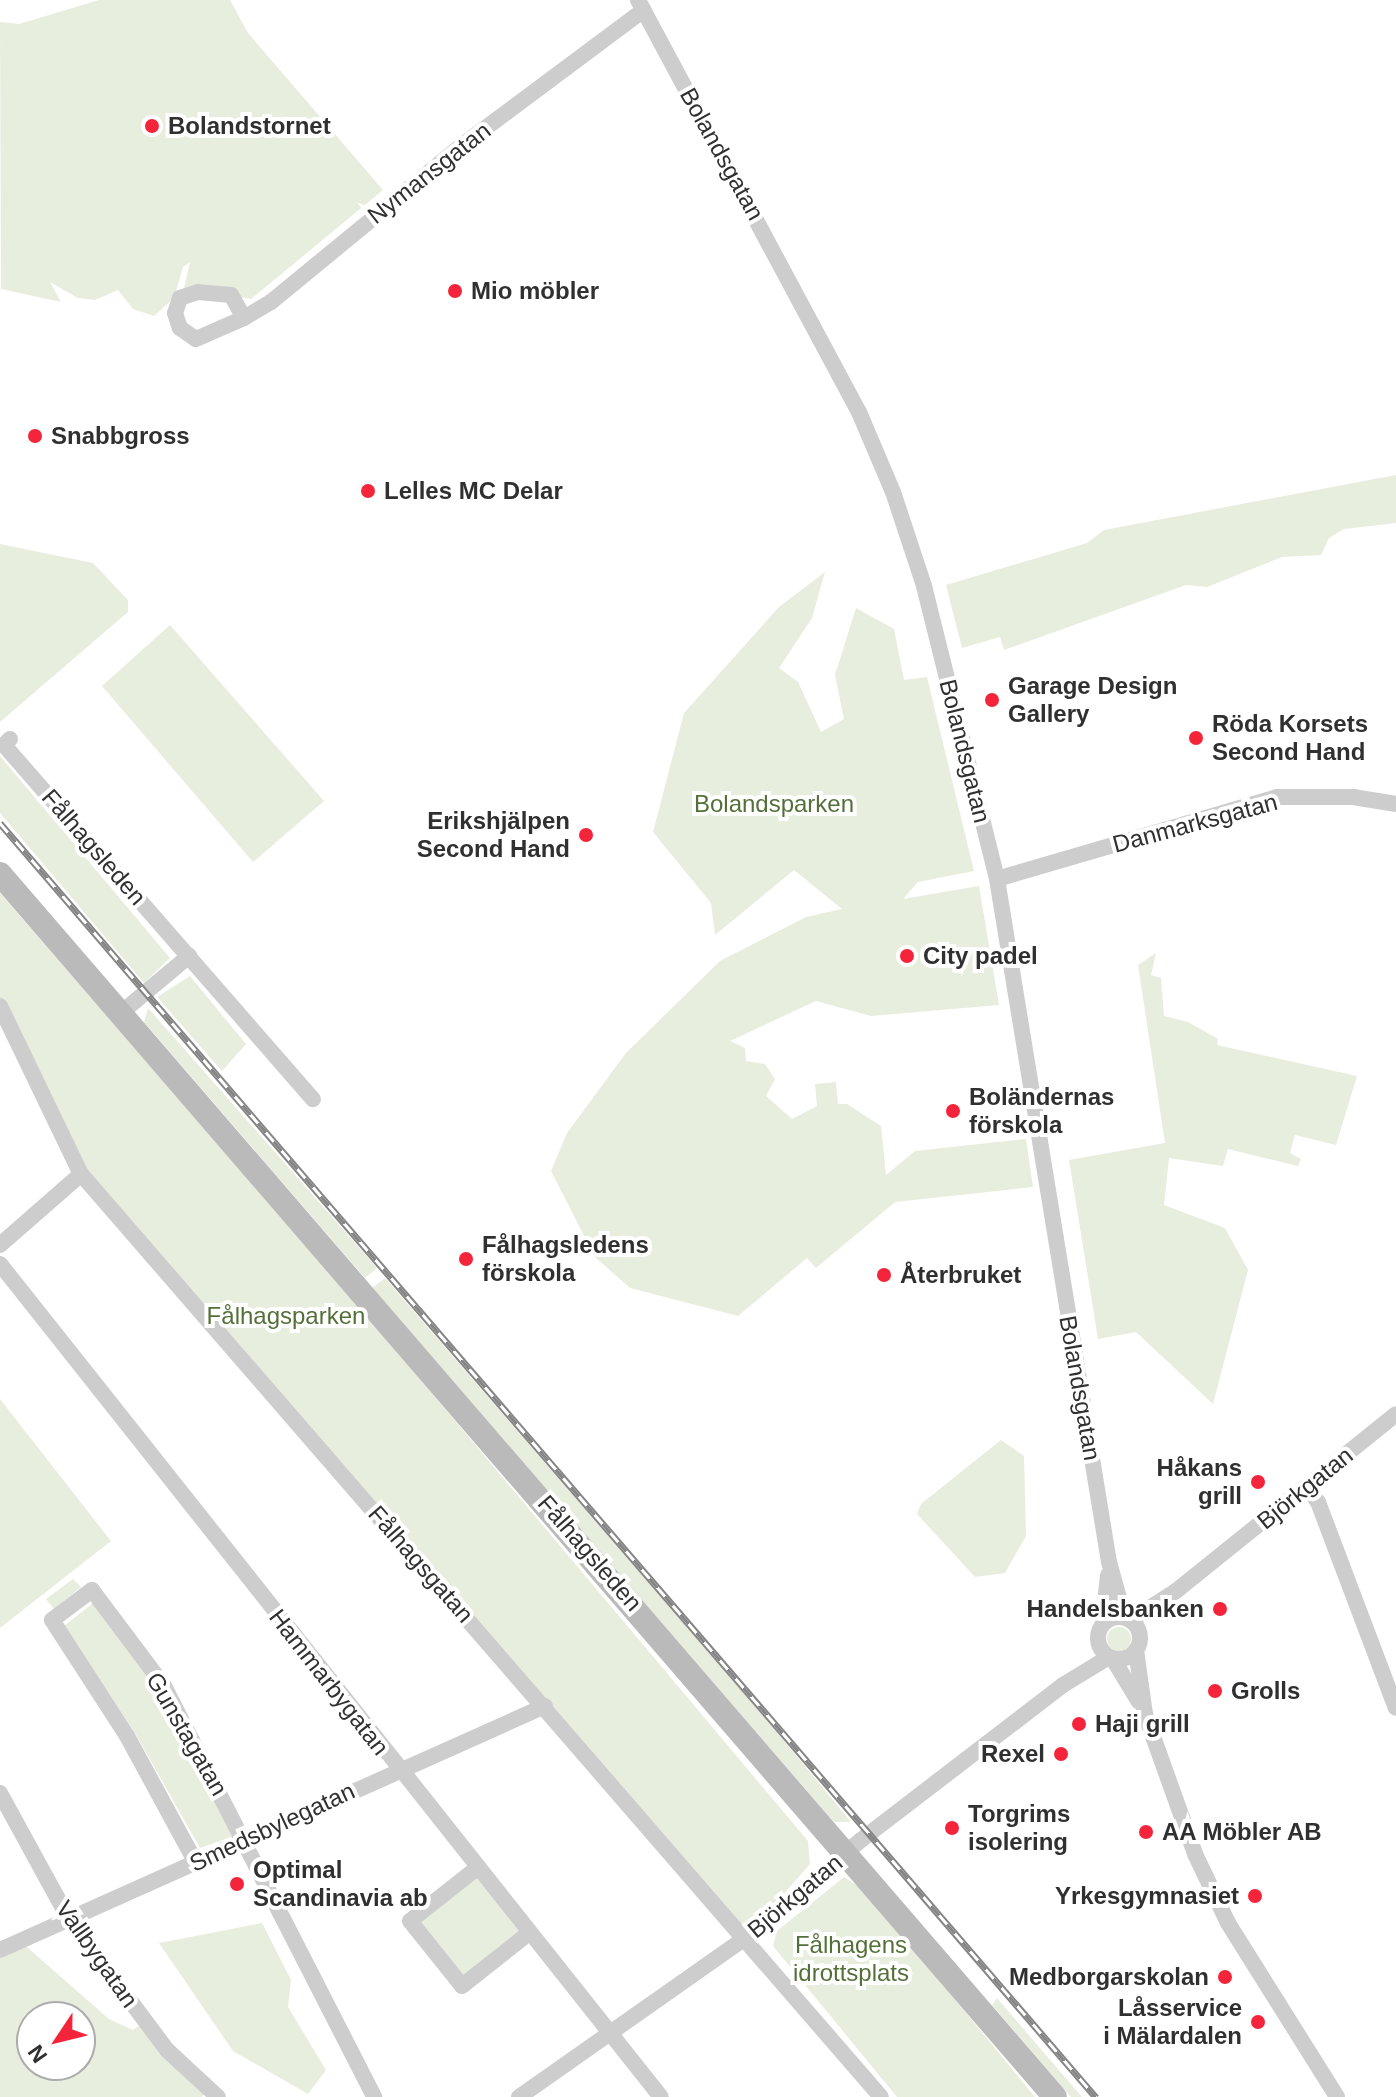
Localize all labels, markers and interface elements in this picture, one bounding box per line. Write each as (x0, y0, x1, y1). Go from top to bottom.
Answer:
street label: Bolandsgatan (674, 83, 770, 225)
place label: Bolandstornet (168, 112, 331, 140)
street label: Nymansgatan (362, 116, 496, 230)
marker: Bolandstornet (143, 117, 161, 135)
place label: Mio möbler (471, 277, 599, 305)
marker: Mio möbler (446, 282, 464, 300)
place label: Snabbgross (51, 422, 190, 450)
marker: Snabbgross (26, 427, 44, 445)
place label: Lelles MC Delar (384, 477, 563, 505)
marker: Lelles MC Delar (359, 482, 377, 500)
place label: Garage Design Gallery (1008, 672, 1177, 728)
street label: Bolandsgatan (933, 676, 997, 826)
marker: Garage Design Gallery (983, 691, 1001, 709)
place label: Röda Korsets Second Hand (1212, 710, 1368, 766)
marker: Röda Korsets Second Hand (1187, 729, 1205, 747)
street label: Fålhagsleden (36, 783, 152, 911)
street label: Danmarksgatan (1109, 787, 1281, 859)
park label: Bolandsparken (694, 790, 854, 818)
place label: Erikshjälpen Second Hand (417, 807, 570, 863)
marker: Erikshjälpen Second Hand (577, 826, 595, 844)
place label: City padel (923, 942, 1038, 970)
marker: City padel (898, 947, 916, 965)
place label: Boländernas förskola (969, 1083, 1114, 1139)
marker: Boländernas förskola (944, 1102, 962, 1120)
place label: Fålhagsledens förskola (482, 1231, 649, 1287)
marker: Fålhagsledens förskola (457, 1250, 475, 1268)
place label: Återbruket (900, 1261, 1021, 1289)
marker: Återbruket (875, 1266, 893, 1284)
park label: Fålhagsparken (207, 1302, 365, 1330)
street label: Bolandsgatan (1053, 1313, 1107, 1463)
street label: Björkgatan (1251, 1441, 1359, 1535)
place label: Håkans grill (1157, 1454, 1242, 1510)
marker: Håkans grill (1249, 1473, 1267, 1491)
street label: Fålhagsleden (532, 1489, 648, 1617)
street label: Fålhagsgatan (362, 1500, 480, 1628)
place label: Handelsbanken (1027, 1595, 1204, 1623)
marker: Handelsbanken (1211, 1600, 1229, 1618)
street label: Hammarbygatan (263, 1603, 395, 1761)
street label: Gunstagatan (140, 1667, 234, 1801)
place label: Grolls (1231, 1677, 1300, 1705)
marker: Grolls (1206, 1682, 1224, 1700)
place label: Haji grill (1095, 1710, 1190, 1738)
marker: Haji grill (1070, 1715, 1088, 1733)
place label: Rexel (981, 1740, 1045, 1768)
marker: Rexel (1052, 1745, 1070, 1763)
street label: Smedsbylegatan (185, 1776, 359, 1878)
place label: Torgrims isolering (968, 1800, 1070, 1856)
place label: AA Möbler AB (1162, 1818, 1323, 1846)
marker: Torgrims isolering (943, 1819, 961, 1837)
marker: AA Möbler AB (1137, 1823, 1155, 1841)
street label: Björkgatan (742, 1848, 848, 1944)
place label: Optimal Scandinavia ab (253, 1856, 428, 1912)
marker: Optimal Scandinavia ab (228, 1875, 246, 1893)
place label: Yrkesgymnasiet (1055, 1882, 1239, 1910)
marker: Yrkesgymnasiet (1246, 1887, 1264, 1905)
street label: Vallbygatan (50, 1895, 144, 2013)
park label: Fålhagens idrottsplats (793, 1931, 909, 1987)
place label: Medborgarskolan (1009, 1963, 1209, 1991)
marker: Medborgarskolan (1216, 1968, 1234, 1986)
place label: Låsservice i Mälardalen (1103, 1994, 1242, 2050)
north arrow (16, 2001, 96, 2081)
marker: Låsservice i Mälardalen (1249, 2013, 1267, 2031)
text: N (23, 2040, 52, 2068)

